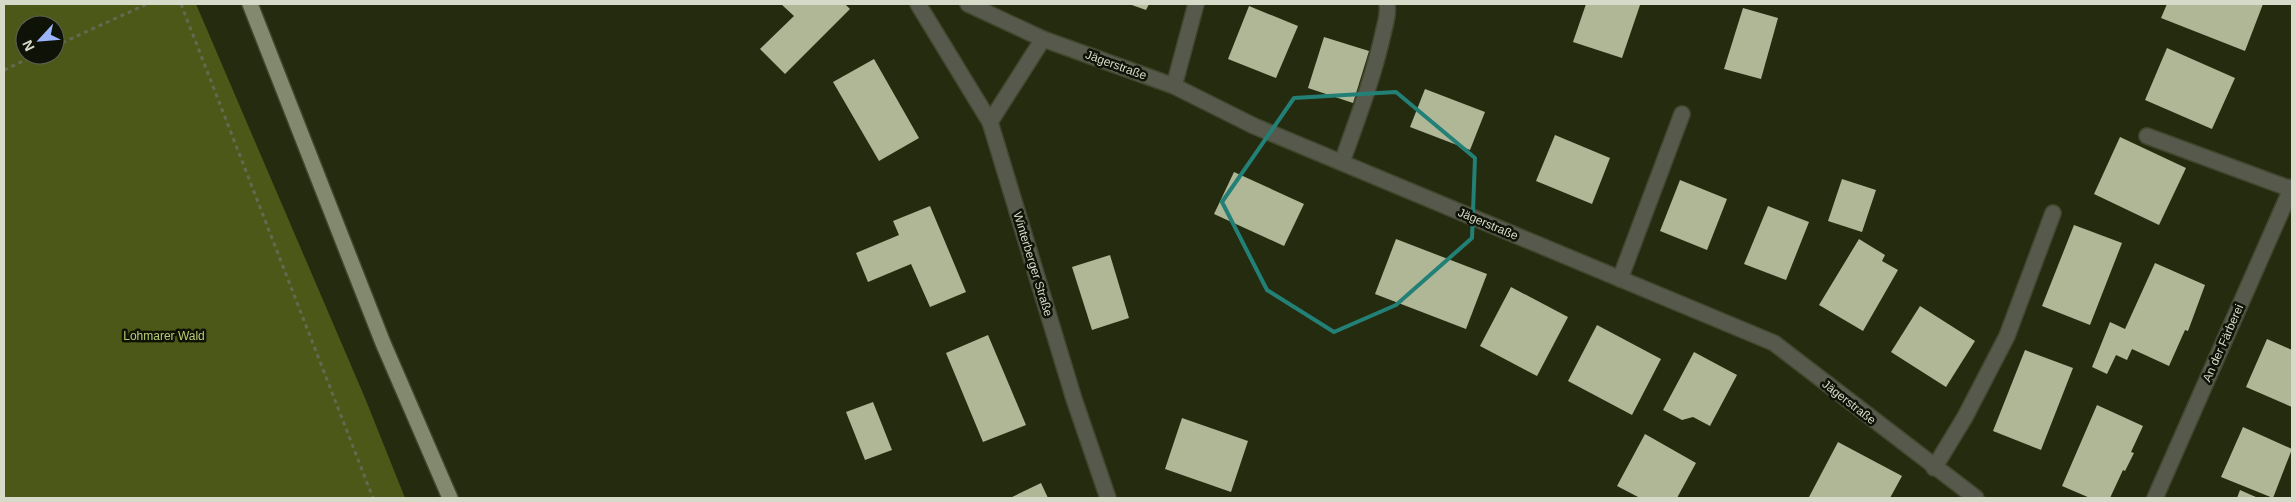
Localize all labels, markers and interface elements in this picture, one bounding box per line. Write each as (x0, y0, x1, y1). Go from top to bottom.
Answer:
north arrow (15, 15, 65, 65)
text: N (19, 38, 38, 54)
street label: Jägerstraße (1084, 47, 1149, 83)
street label: Jägerstraße (1456, 205, 1521, 243)
street label: Winterberger Straße (1010, 210, 1056, 318)
street label: An der Färberei (2200, 302, 2246, 384)
park label: Lohmarer Wald (123, 329, 205, 343)
street label: Jägerstraße (1819, 377, 1879, 427)

